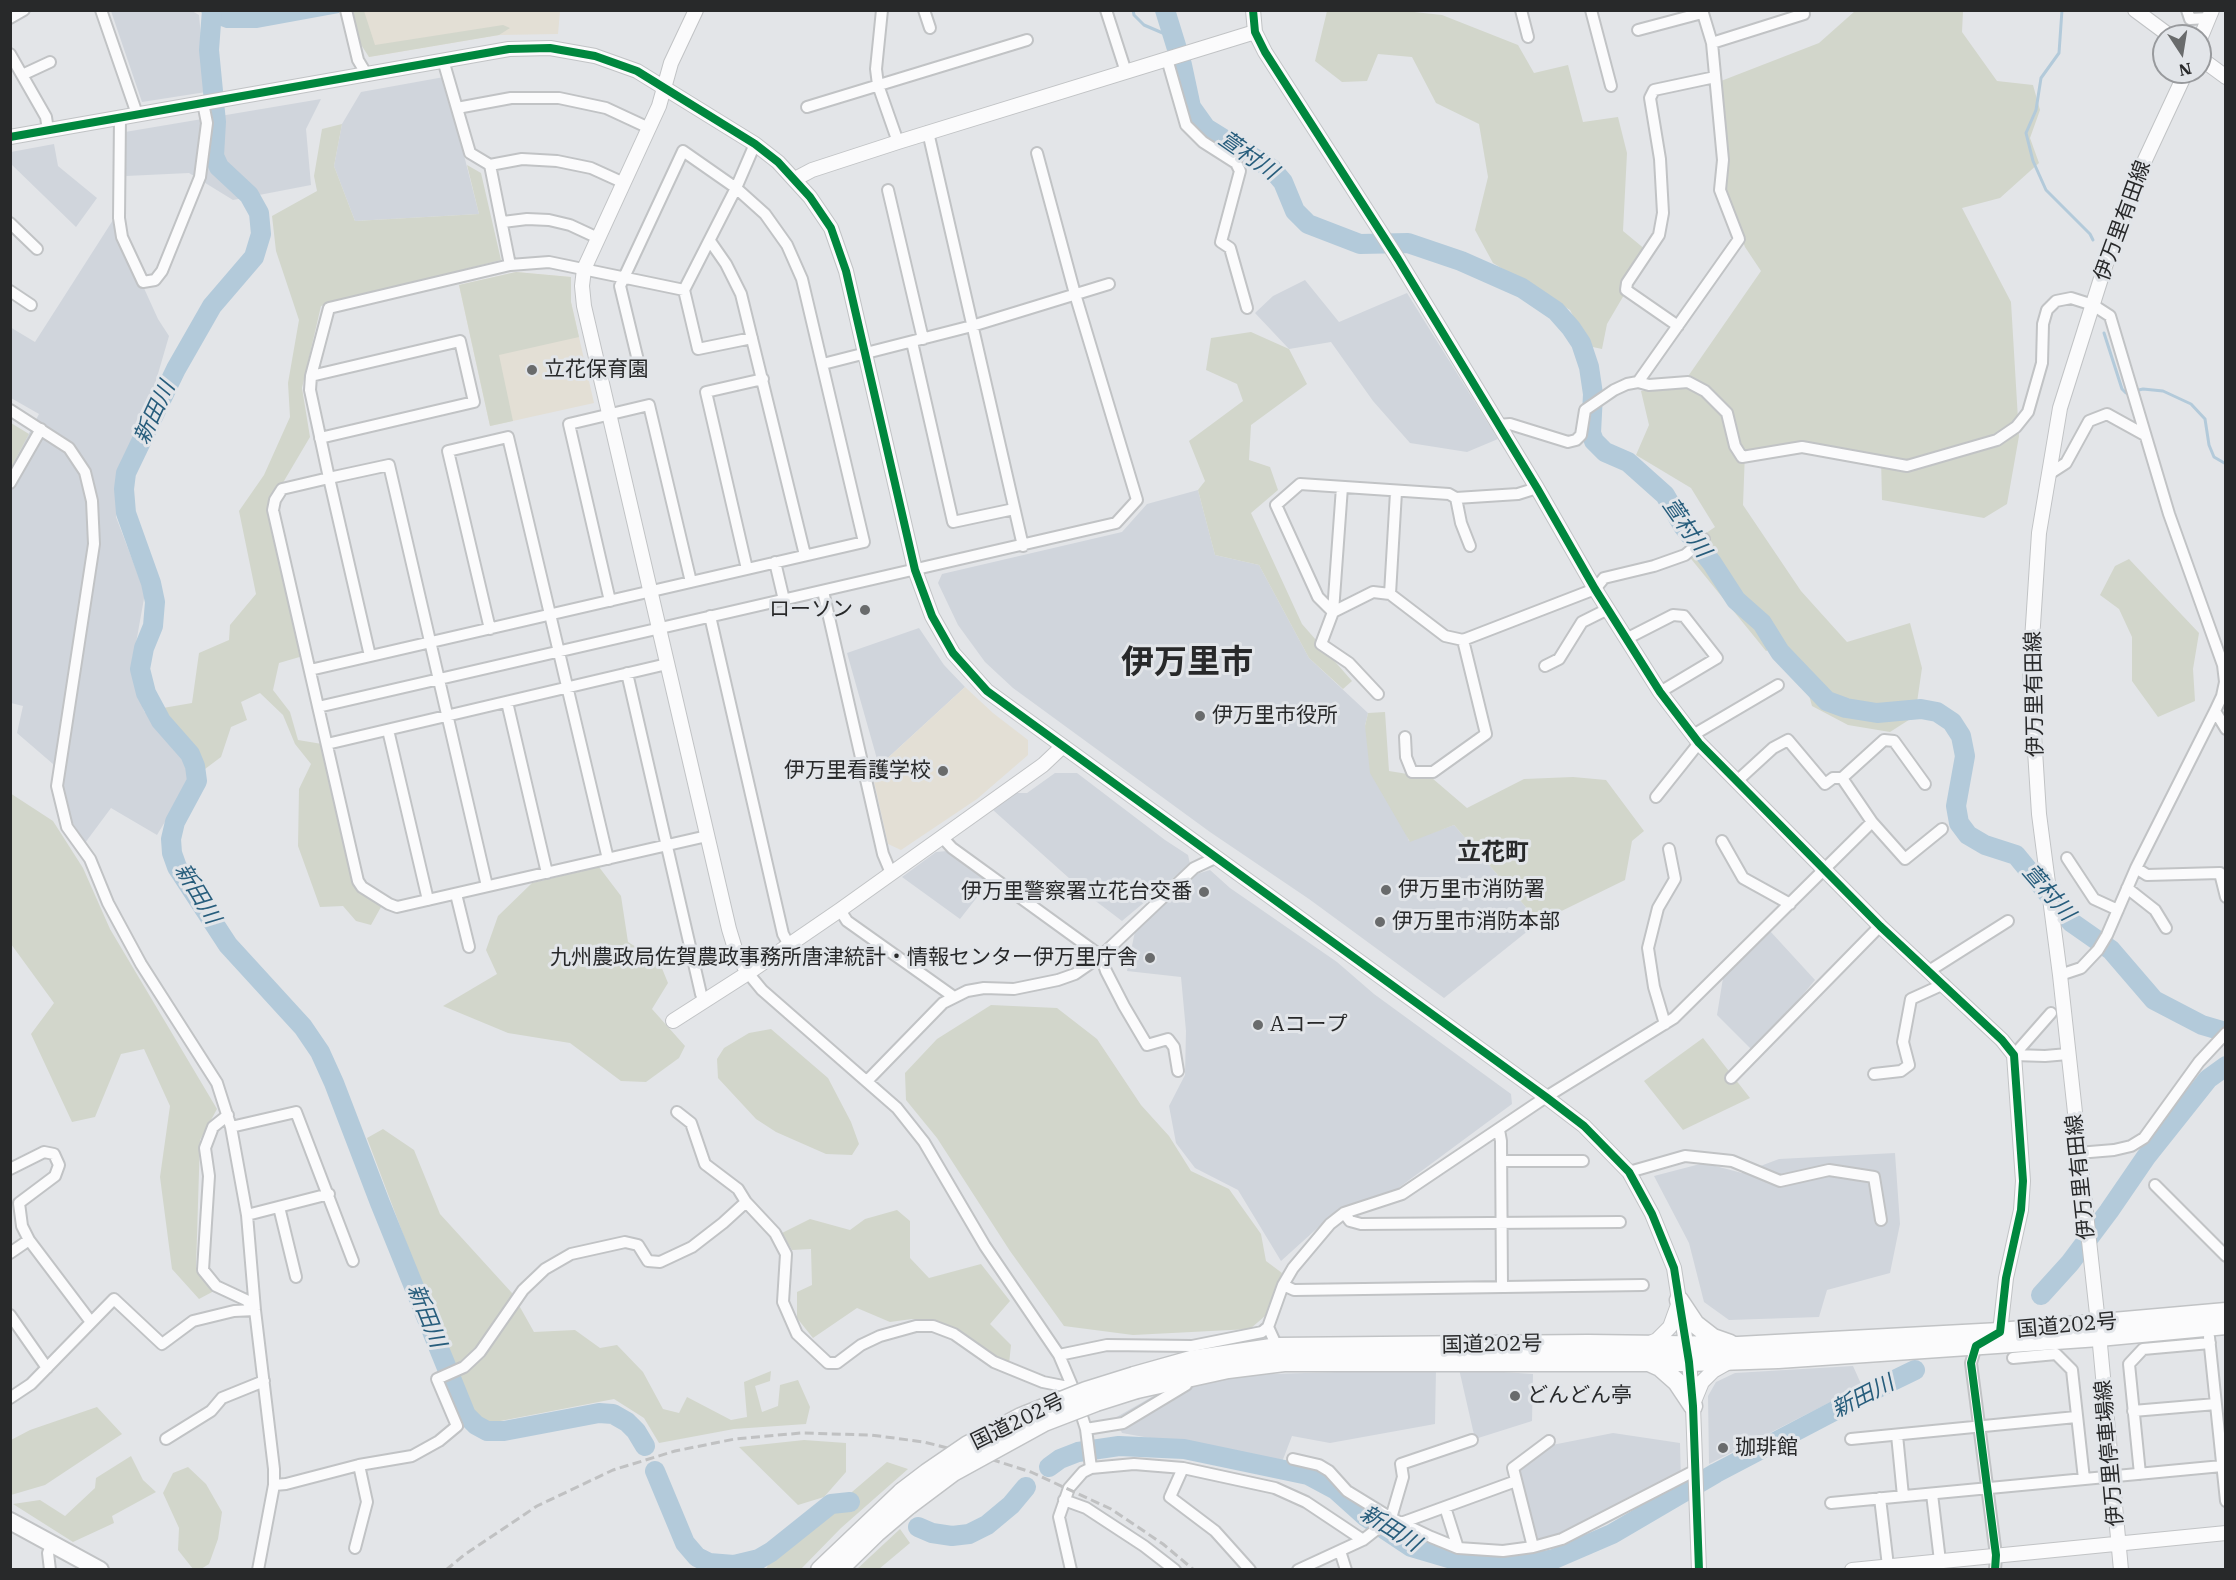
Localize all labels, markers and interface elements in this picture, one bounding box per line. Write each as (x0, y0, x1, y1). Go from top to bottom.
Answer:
north arrow (2152, 24, 2212, 84)
text: N (2177, 59, 2194, 81)
water label: 萱村川 (1213, 126, 1283, 186)
street label: 伊万里有田線 (2090, 157, 2156, 285)
place label: 立花保育園 (544, 357, 649, 383)
marker: 立花保育園 (525, 363, 539, 377)
water label: 新田川 (129, 378, 181, 448)
water label: 萱村川 (1656, 493, 1716, 563)
place label: ローソン (769, 597, 853, 623)
marker: ローソン (858, 603, 872, 617)
street label: 伊万里有田線 (2021, 631, 2049, 757)
district label: 伊万里市 (1121, 643, 1253, 683)
place label: 伊万里市役所 (1212, 703, 1338, 729)
marker: 伊万里市役所 (1193, 709, 1207, 723)
place label: 伊万里看護学校 (784, 758, 931, 784)
marker: 伊万里看護学校 (936, 764, 950, 778)
district label: 立花町 (1457, 839, 1529, 867)
water label: 新田川 (169, 859, 225, 929)
water label: 萱村川 (2016, 859, 2080, 927)
place label: 伊万里市消防署 (1398, 877, 1545, 903)
place label: 伊万里警察署立花台交番 (961, 879, 1192, 905)
marker: 伊万里市消防署 (1379, 883, 1393, 897)
marker: 伊万里警察署立花台交番 (1197, 885, 1211, 899)
place label: 伊万里市消防本部 (1392, 909, 1560, 935)
marker: 伊万里市消防本部 (1373, 915, 1387, 929)
place label: 九州農政局佐賀農政事務所唐津統計・情報センター伊万里庁舎 (550, 945, 1138, 971)
marker: 九州農政局佐賀農政事務所唐津統計・情報センター伊万里庁舎 (1143, 951, 1157, 965)
place label: Aコープ (1270, 1012, 1347, 1038)
marker: Aコープ (1251, 1018, 1265, 1032)
street label: 伊万里有田線 (2062, 1113, 2100, 1241)
water label: 新田川 (401, 1280, 451, 1352)
street label: 国道202号 (2016, 1309, 2118, 1343)
street label: 国道202号 (1441, 1332, 1543, 1358)
water label: 新田川 (1828, 1370, 1898, 1424)
street label: 伊万里停車場線 (2091, 1379, 2129, 1527)
place label: どんどん亭 (1527, 1383, 1632, 1409)
street label: 国道202号 (967, 1389, 1069, 1455)
marker: どんどん亭 (1508, 1389, 1522, 1403)
place label: 珈琲館 (1735, 1435, 1798, 1461)
marker: 珈琲館 (1716, 1441, 1730, 1455)
water label: 新田川 (1355, 1500, 1425, 1558)

